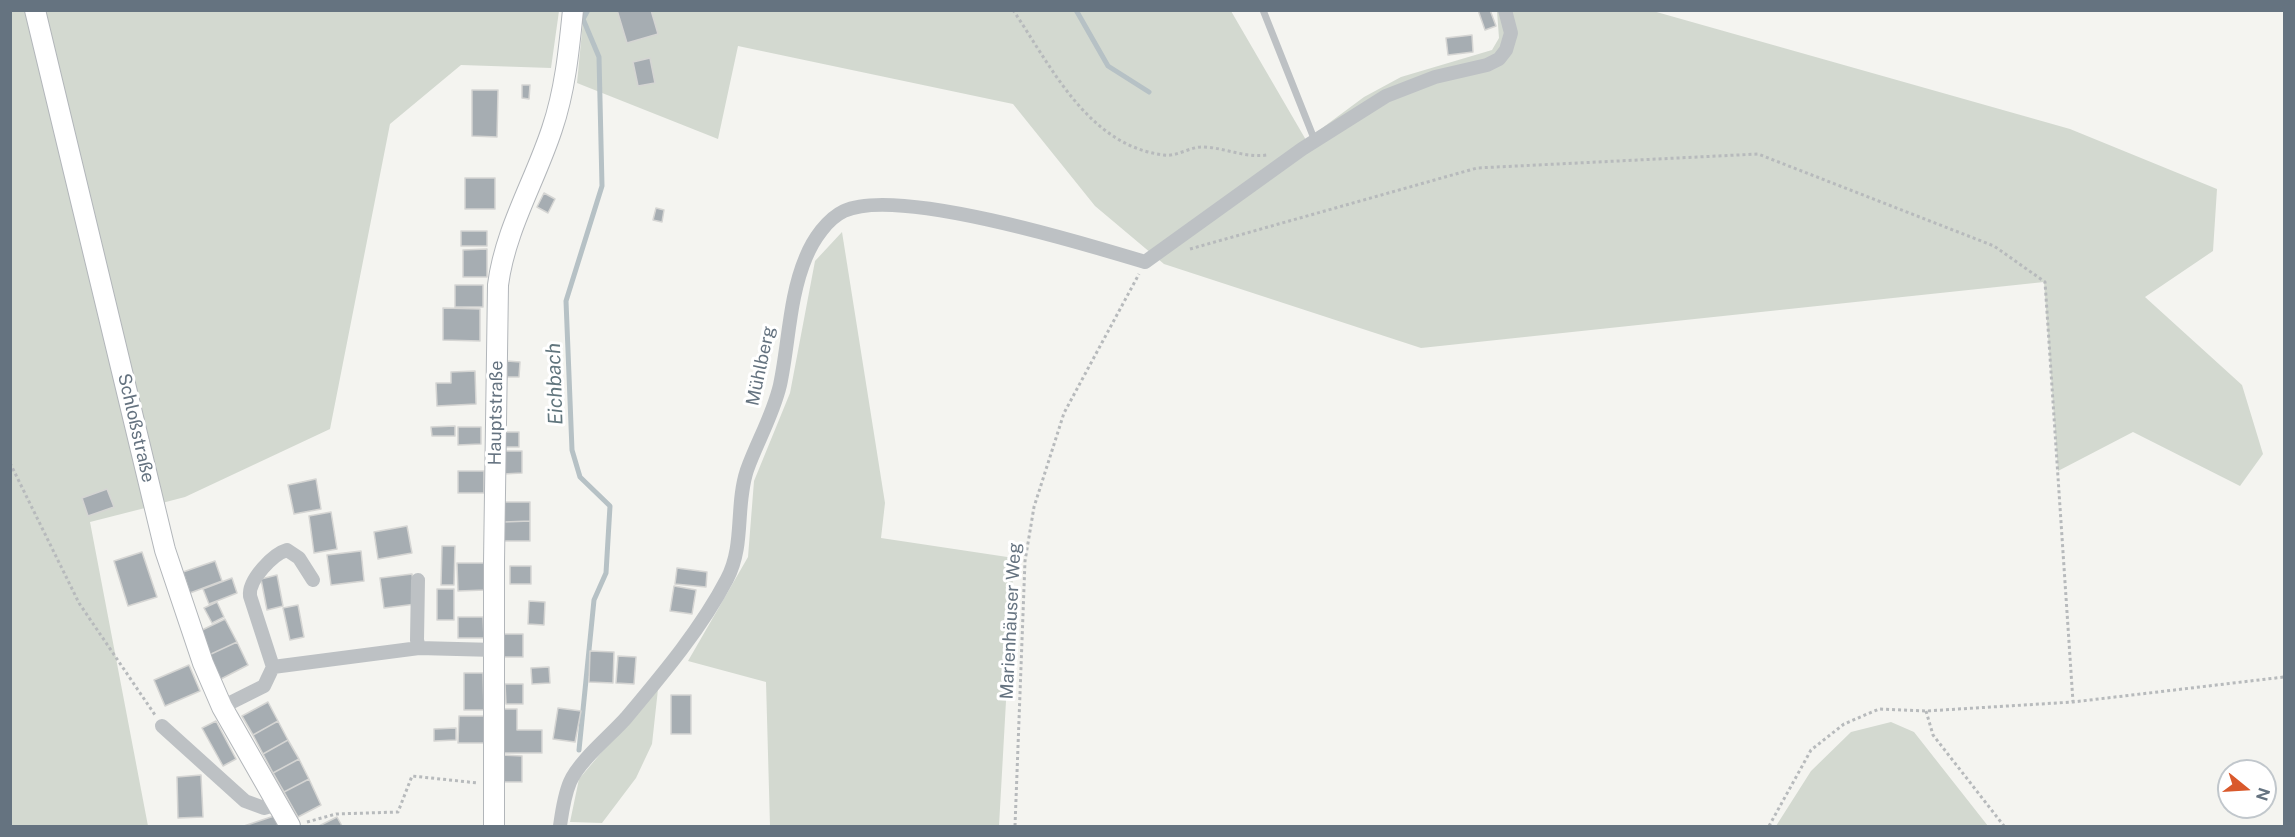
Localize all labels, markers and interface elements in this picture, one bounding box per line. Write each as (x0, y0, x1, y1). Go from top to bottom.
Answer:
street label: Mühlberg (742, 324, 780, 408)
water label: Eichbach (542, 343, 568, 425)
street label: Hauptstraße (484, 360, 508, 466)
street label: Schloßstraße (113, 371, 159, 485)
street label: Marienhäuser Weg (996, 542, 1026, 700)
north arrow (2217, 759, 2277, 819)
text: N (2252, 785, 2274, 803)

